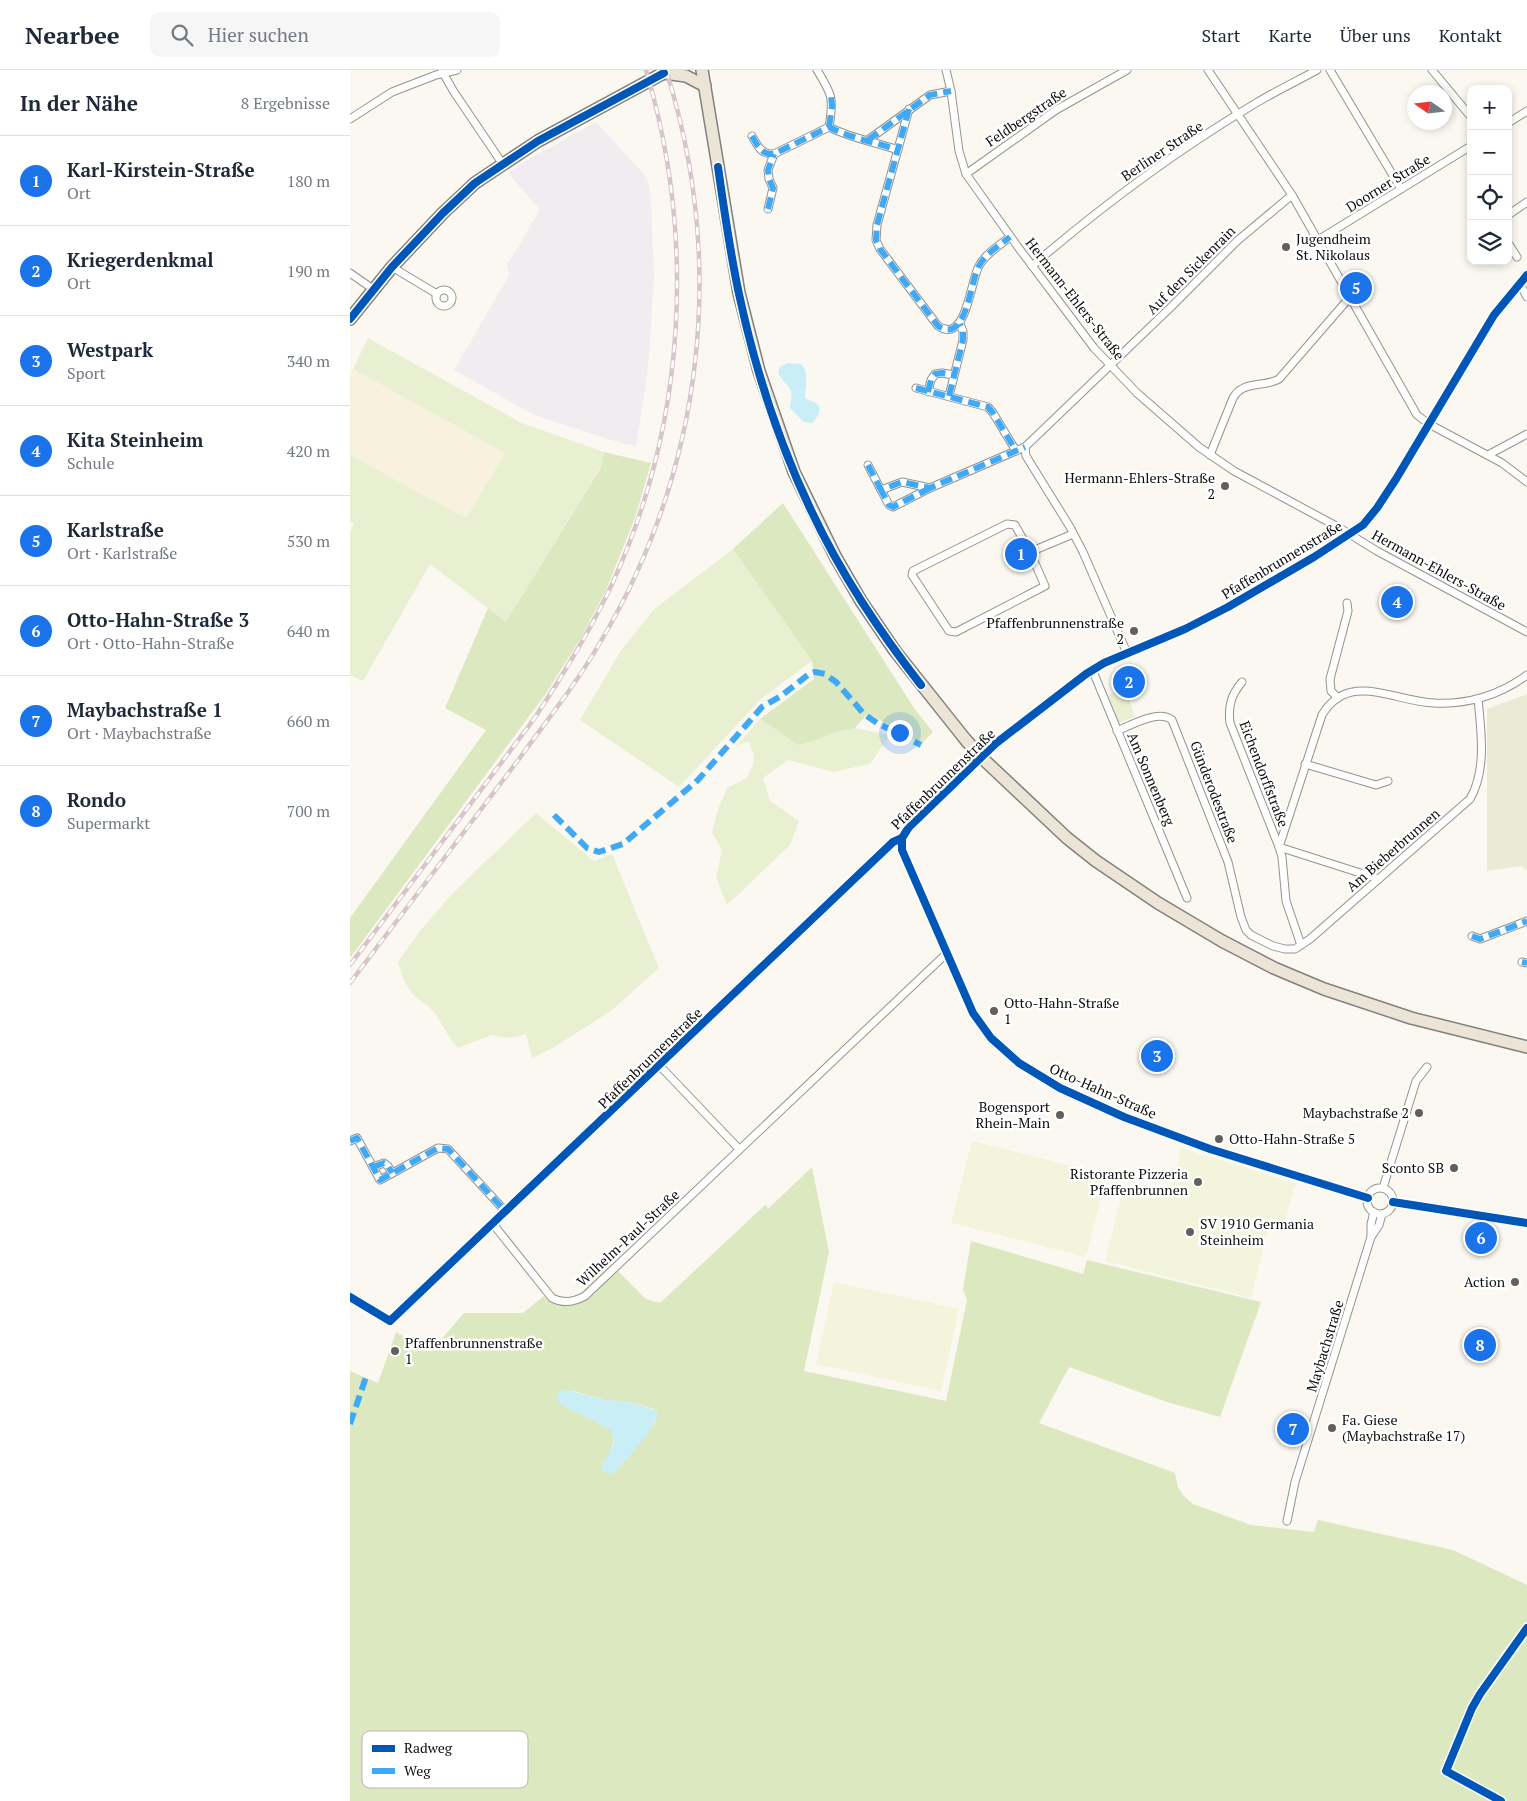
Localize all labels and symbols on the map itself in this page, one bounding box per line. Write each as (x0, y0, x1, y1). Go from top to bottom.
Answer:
street label: Feldbergstraße (982, 83, 1070, 151)
north arrow (1407, 85, 1452, 130)
street label: Berliner Straße (1117, 116, 1206, 185)
street label: Doorner Straße (1342, 149, 1433, 216)
street label: Auf den Sickenrain (1142, 221, 1240, 318)
place label: Jugendheim St. Nikolaus (1296, 229, 1371, 264)
street label: Hermann-Ehlers-Straße (1022, 234, 1129, 364)
marker: Jugendheim St. Nikolaus (1280, 241, 1292, 253)
pin: 5 (1340, 269, 1372, 307)
place label: Hermann-Ehlers-Straße 2 (1065, 468, 1215, 503)
marker: Hermann-Ehlers-Straße 2 (1219, 480, 1231, 492)
street label: Pfaffenbrunnenstraße (1218, 516, 1346, 603)
street label: Hermann-Ehlers-Straße (1369, 525, 1510, 614)
pin: 1 (1005, 535, 1037, 573)
pin: 4 (1381, 583, 1413, 621)
place label: Pfaffenbrunnenstraße 2 (986, 613, 1124, 648)
marker: Pfaffenbrunnenstraße 2 (1128, 625, 1140, 637)
pin: 2 (1113, 663, 1145, 701)
street label: Eichendorffstraße (1235, 718, 1294, 830)
your location (887, 720, 913, 746)
street label: Pfaffenbrunnenstraße (887, 724, 999, 833)
street label: Am Sonnenberg (1123, 729, 1180, 829)
street label: Günderodestraße (1186, 738, 1243, 846)
street label: Am Bieberbrunnen (1342, 803, 1444, 895)
place label: Otto-Hahn-Straße 1 (1004, 993, 1119, 1028)
street label: Pfaffenbrunnenstraße (594, 1003, 706, 1112)
marker: Otto-Hahn-Straße 1 (988, 1005, 1000, 1017)
pin: 3 (1141, 1037, 1173, 1075)
street label: Otto-Hahn-Straße (1047, 1058, 1160, 1123)
place label: Bogensport Rhein-Main (976, 1097, 1051, 1132)
place label: Maybachstraße 2 (1303, 1103, 1409, 1122)
marker: Maybachstraße 2 (1413, 1107, 1425, 1119)
marker: Bogensport Rhein-Main (1054, 1109, 1066, 1121)
place label: Otto-Hahn-Straße 5 (1229, 1129, 1355, 1148)
marker: Otto-Hahn-Straße 5 (1213, 1133, 1225, 1145)
place label: Sconto SB (1382, 1158, 1444, 1177)
marker: Sconto SB (1448, 1162, 1460, 1174)
place label: Ristorante Pizzeria Pfaffenbrunnen (1070, 1164, 1189, 1199)
marker: Ristorante Pizzeria Pfaffenbrunnen (1192, 1176, 1204, 1188)
street label: Wilhelm-Paul-Straße (572, 1185, 683, 1290)
place label: SV 1910 Germania Steinheim (1200, 1214, 1314, 1249)
pin: 6 (1465, 1219, 1497, 1257)
marker: SV 1910 Germania Steinheim (1184, 1226, 1196, 1238)
place label: Action (1464, 1272, 1506, 1291)
marker: Action (1509, 1276, 1521, 1288)
street label: Maybachstraße (1301, 1297, 1348, 1394)
pin: 8 (1464, 1326, 1496, 1364)
place label: Pfaffenbrunnenstraße 1 (405, 1333, 543, 1368)
marker: Pfaffenbrunnenstraße 1 (389, 1345, 401, 1357)
pin: 7 (1277, 1410, 1309, 1448)
place label: Fa. Giese (Maybachstraße 17) (1342, 1410, 1465, 1445)
marker: Fa. Giese (Maybachstraße 17) (1326, 1422, 1338, 1434)
legend (362, 1731, 528, 1788)
text: Radweg (404, 1738, 453, 1757)
text: Weg (404, 1761, 431, 1780)

